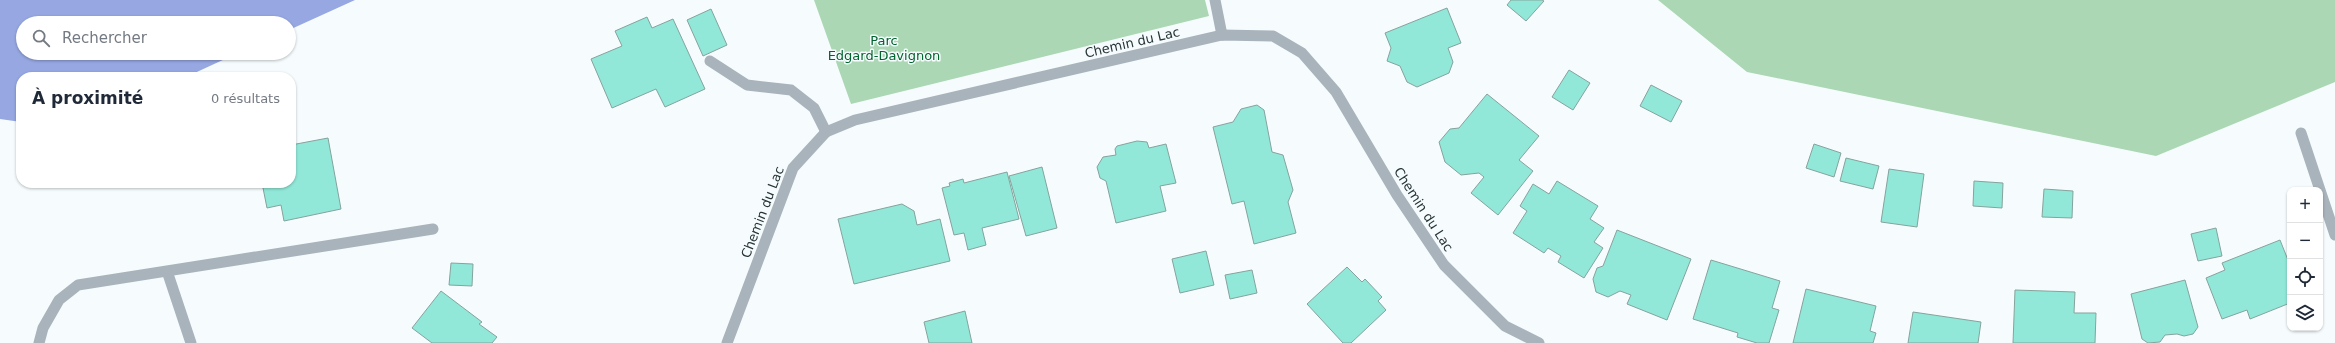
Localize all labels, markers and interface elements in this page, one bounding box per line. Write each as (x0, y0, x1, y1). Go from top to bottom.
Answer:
search box (16, 16, 296, 60)
street label: Chemin du Lac (1083, 24, 1181, 61)
icon: search (30, 27, 52, 49)
text: Rechercher (62, 29, 147, 47)
park label: Parc Edgard-Davignon (828, 33, 940, 63)
text: À proximité (32, 88, 143, 108)
text: 0 résultats (211, 91, 280, 106)
street label: Chemin du Lac (738, 164, 787, 260)
street label: Chemin du Lac (1391, 165, 1456, 254)
map controls (2287, 187, 2323, 331)
button: + (2287, 187, 2323, 223)
button: − (2287, 223, 2323, 259)
button: locate (2287, 259, 2323, 295)
button: layers (2287, 295, 2323, 331)

